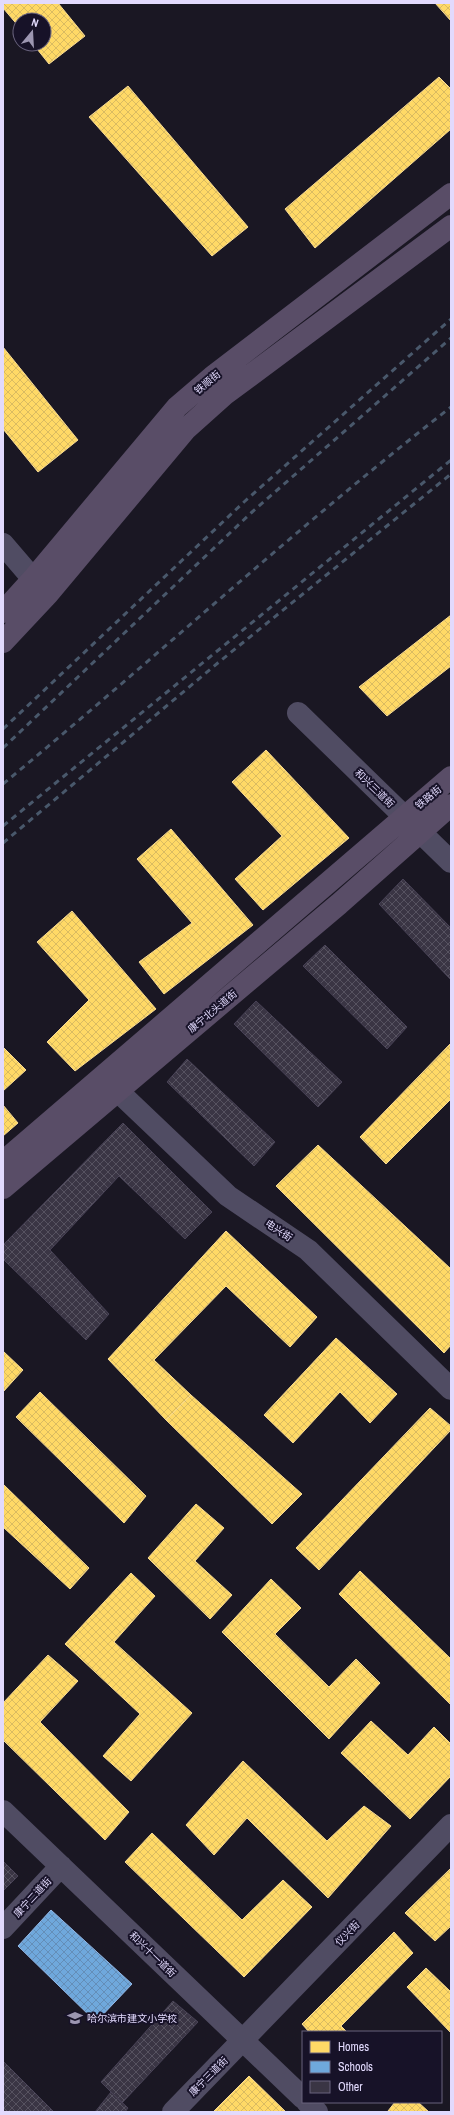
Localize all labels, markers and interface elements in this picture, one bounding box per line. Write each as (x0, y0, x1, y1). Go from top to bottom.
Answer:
north arrow (12, 12, 52, 52)
text: N (30, 15, 40, 30)
street label: 铁顺街 (192, 368, 223, 397)
street label: 和兴三道街 (352, 766, 397, 810)
street label: 铁路街 (413, 783, 444, 812)
street label: 康宁北头道街 (185, 987, 239, 1036)
street label: 电兴街 (263, 1217, 295, 1244)
street label: 康宁二道街 (11, 1875, 54, 1920)
street label: 仪兴街 (332, 1918, 362, 1949)
street label: 和兴十一道街 (127, 1929, 179, 1980)
school or university icon: 哈尔滨市建文小学校 (66, 2009, 84, 2027)
place label: 哈尔滨市建文小学校 (87, 2012, 177, 2025)
legend (302, 2031, 442, 2103)
text: Homes (338, 2039, 369, 2055)
street label: 康宁三道街 (186, 2054, 231, 2099)
text: Schools (338, 2059, 373, 2075)
text: Other (338, 2079, 363, 2095)

